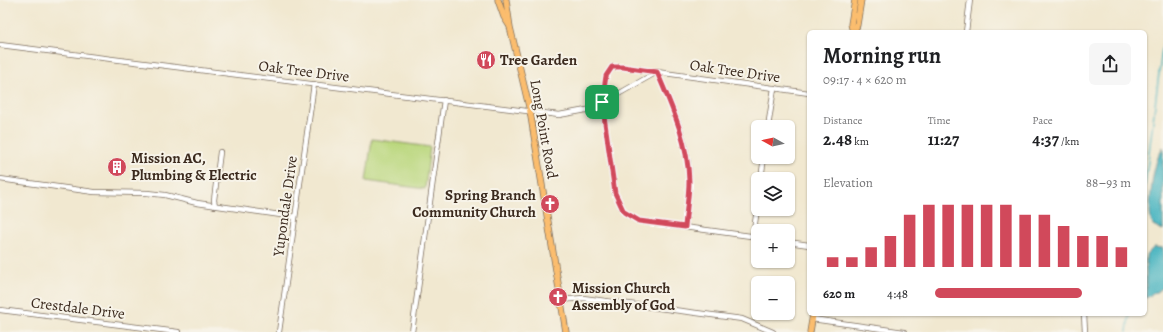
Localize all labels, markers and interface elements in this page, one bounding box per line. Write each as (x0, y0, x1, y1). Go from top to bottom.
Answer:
text: Morning run (823, 41, 941, 71)
button: share (1089, 43, 1131, 85)
restaurant icon: Tree Garden (475, 49, 497, 71)
place label: Tree Garden (500, 50, 578, 70)
street label: Oak Tree Drive (688, 55, 782, 87)
street label: Oak Tree Drive (258, 56, 351, 87)
text: 09:17 · 4 × 620 m (823, 71, 907, 88)
street label: Long Point Road (525, 78, 563, 181)
pin (585, 85, 619, 119)
icon: arrive (591, 91, 613, 113)
text: Distance (823, 113, 862, 128)
text: Time (928, 113, 951, 128)
text: Pace (1032, 113, 1053, 128)
north arrow (751, 120, 795, 164)
map controls (751, 120, 795, 320)
text: 2.48 (823, 128, 852, 151)
text: 11:27 (928, 128, 959, 151)
text: 4:37 (1032, 128, 1059, 151)
text: km (852, 134, 869, 149)
text: /km (1059, 134, 1079, 149)
place label: Mission AC, Plumbing & Electric (131, 148, 257, 185)
street label: Yupondale Drive (268, 154, 302, 259)
building icon: Mission AC, Plumbing & Electric (106, 156, 128, 178)
button: layers (751, 172, 795, 216)
text: Elevation (823, 174, 873, 191)
text: 88–93 m (1086, 174, 1131, 191)
place label: Spring Branch Community Church (412, 185, 536, 222)
church icon: Spring Branch Community Church (539, 193, 561, 215)
button: + (751, 224, 795, 268)
button: − (751, 276, 795, 320)
place label: Mission Church Assembly of God (571, 278, 676, 315)
text: 620 m (823, 285, 855, 302)
text: 4:48 (887, 285, 908, 302)
church icon: Mission Church Assembly of God (547, 286, 569, 308)
street label: Crestdale Drive (30, 292, 126, 324)

